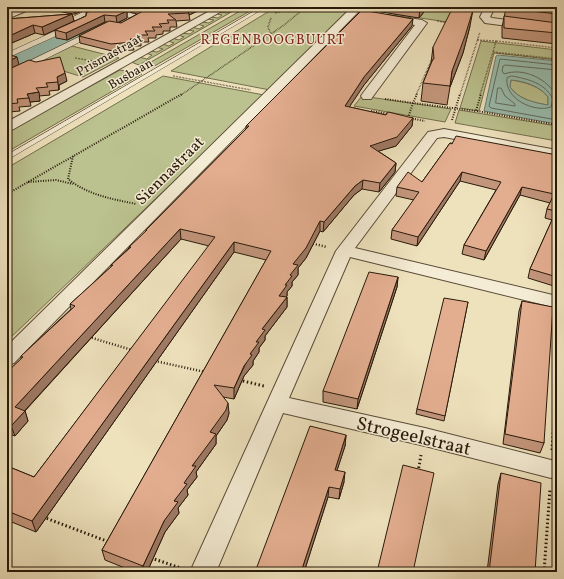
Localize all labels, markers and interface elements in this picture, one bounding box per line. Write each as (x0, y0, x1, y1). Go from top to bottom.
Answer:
street label: Prismastraat (74, 30, 147, 81)
district label: REGENBOOGBUURT (201, 31, 345, 50)
street label: Busbaan (105, 55, 157, 95)
street label: Siennastraat (131, 132, 210, 211)
street label: Strogeelstraat (354, 411, 474, 463)

